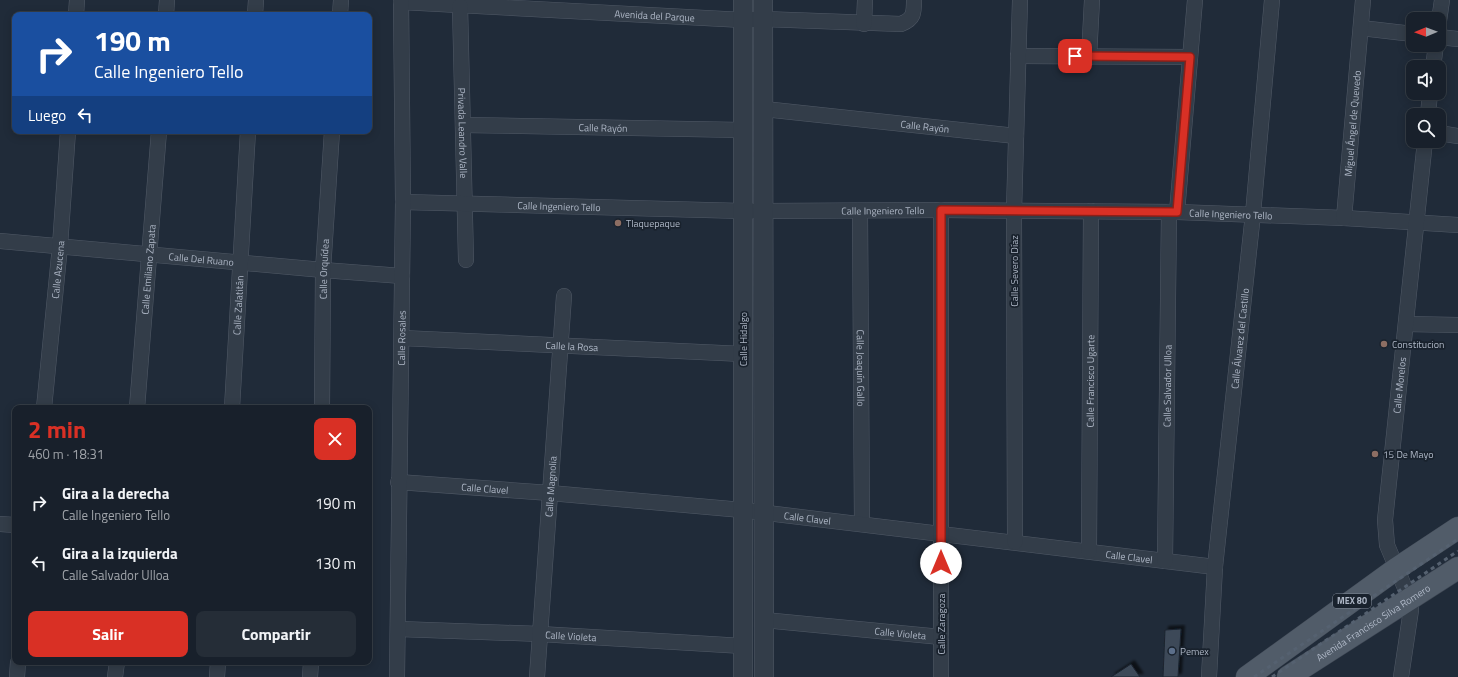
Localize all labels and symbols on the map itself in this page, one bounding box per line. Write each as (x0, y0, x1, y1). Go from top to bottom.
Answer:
street label: Avenida del Parque (614, 6, 695, 25)
north arrow (1406, 12, 1446, 52)
pin (1058, 39, 1092, 73)
street label: Miguel Ángel de Quevedo (1341, 70, 1365, 177)
street label: Privada Leandro Valle (454, 88, 471, 178)
street label: Calle Rayón (900, 117, 950, 137)
street label: Calle Rayón (578, 120, 628, 136)
street label: Calle Ingeniero Tello (517, 198, 601, 215)
street label: Calle Ingeniero Tello (841, 203, 925, 219)
street label: Calle Ingeniero Tello (1189, 205, 1273, 223)
place label: Tlaquepaque (626, 216, 680, 231)
marker: Tlaquepaque (613, 218, 623, 228)
street label: Calle Emiliano Zapata (137, 224, 160, 315)
street label: Calle Severo Díaz (1007, 235, 1022, 307)
street label: Calle Orquídea (316, 238, 333, 299)
street label: Calle Azucena (48, 240, 68, 299)
street label: Calle Del Ruano (168, 249, 234, 270)
street label: Calle Zalatitán (229, 275, 248, 335)
street label: Calle Álvarez del Castillo (1227, 287, 1253, 390)
street label: Calle Rosales (394, 310, 410, 366)
street label: Calle Hidalgo (736, 312, 751, 366)
street label: Calle Joaquín Gallo (853, 329, 868, 407)
street label: Calle Francisco Ugarte (1083, 335, 1098, 427)
place label: Constitucion (1392, 337, 1444, 352)
street label: Calle la Rosa (545, 338, 599, 355)
marker: Constitucion (1379, 339, 1389, 349)
street label: Calle Salvador Ulloa (1160, 345, 1175, 427)
street label: Calle Morelos (1389, 356, 1410, 414)
place label: 15 De Mayo (1383, 447, 1433, 462)
marker: 15 De Mayo (1370, 449, 1380, 459)
street label: Calle Magnolia (541, 456, 561, 518)
street label: Calle Clavel (461, 480, 509, 498)
street label: Calle Clavel (783, 508, 832, 529)
position arrow (920, 542, 962, 584)
street label: Calle Clavel (1105, 547, 1153, 567)
street label: Avenida Francisco Silva Romero (1313, 581, 1433, 665)
street label: Calle Zaragoza (934, 593, 949, 655)
road number: MEX 80 (1333, 594, 1371, 608)
street label: Calle Violeta (874, 624, 927, 644)
street label: Calle Violeta (545, 627, 597, 645)
place label: Pemex (1180, 644, 1209, 659)
marker: Pemex (1167, 646, 1177, 656)

